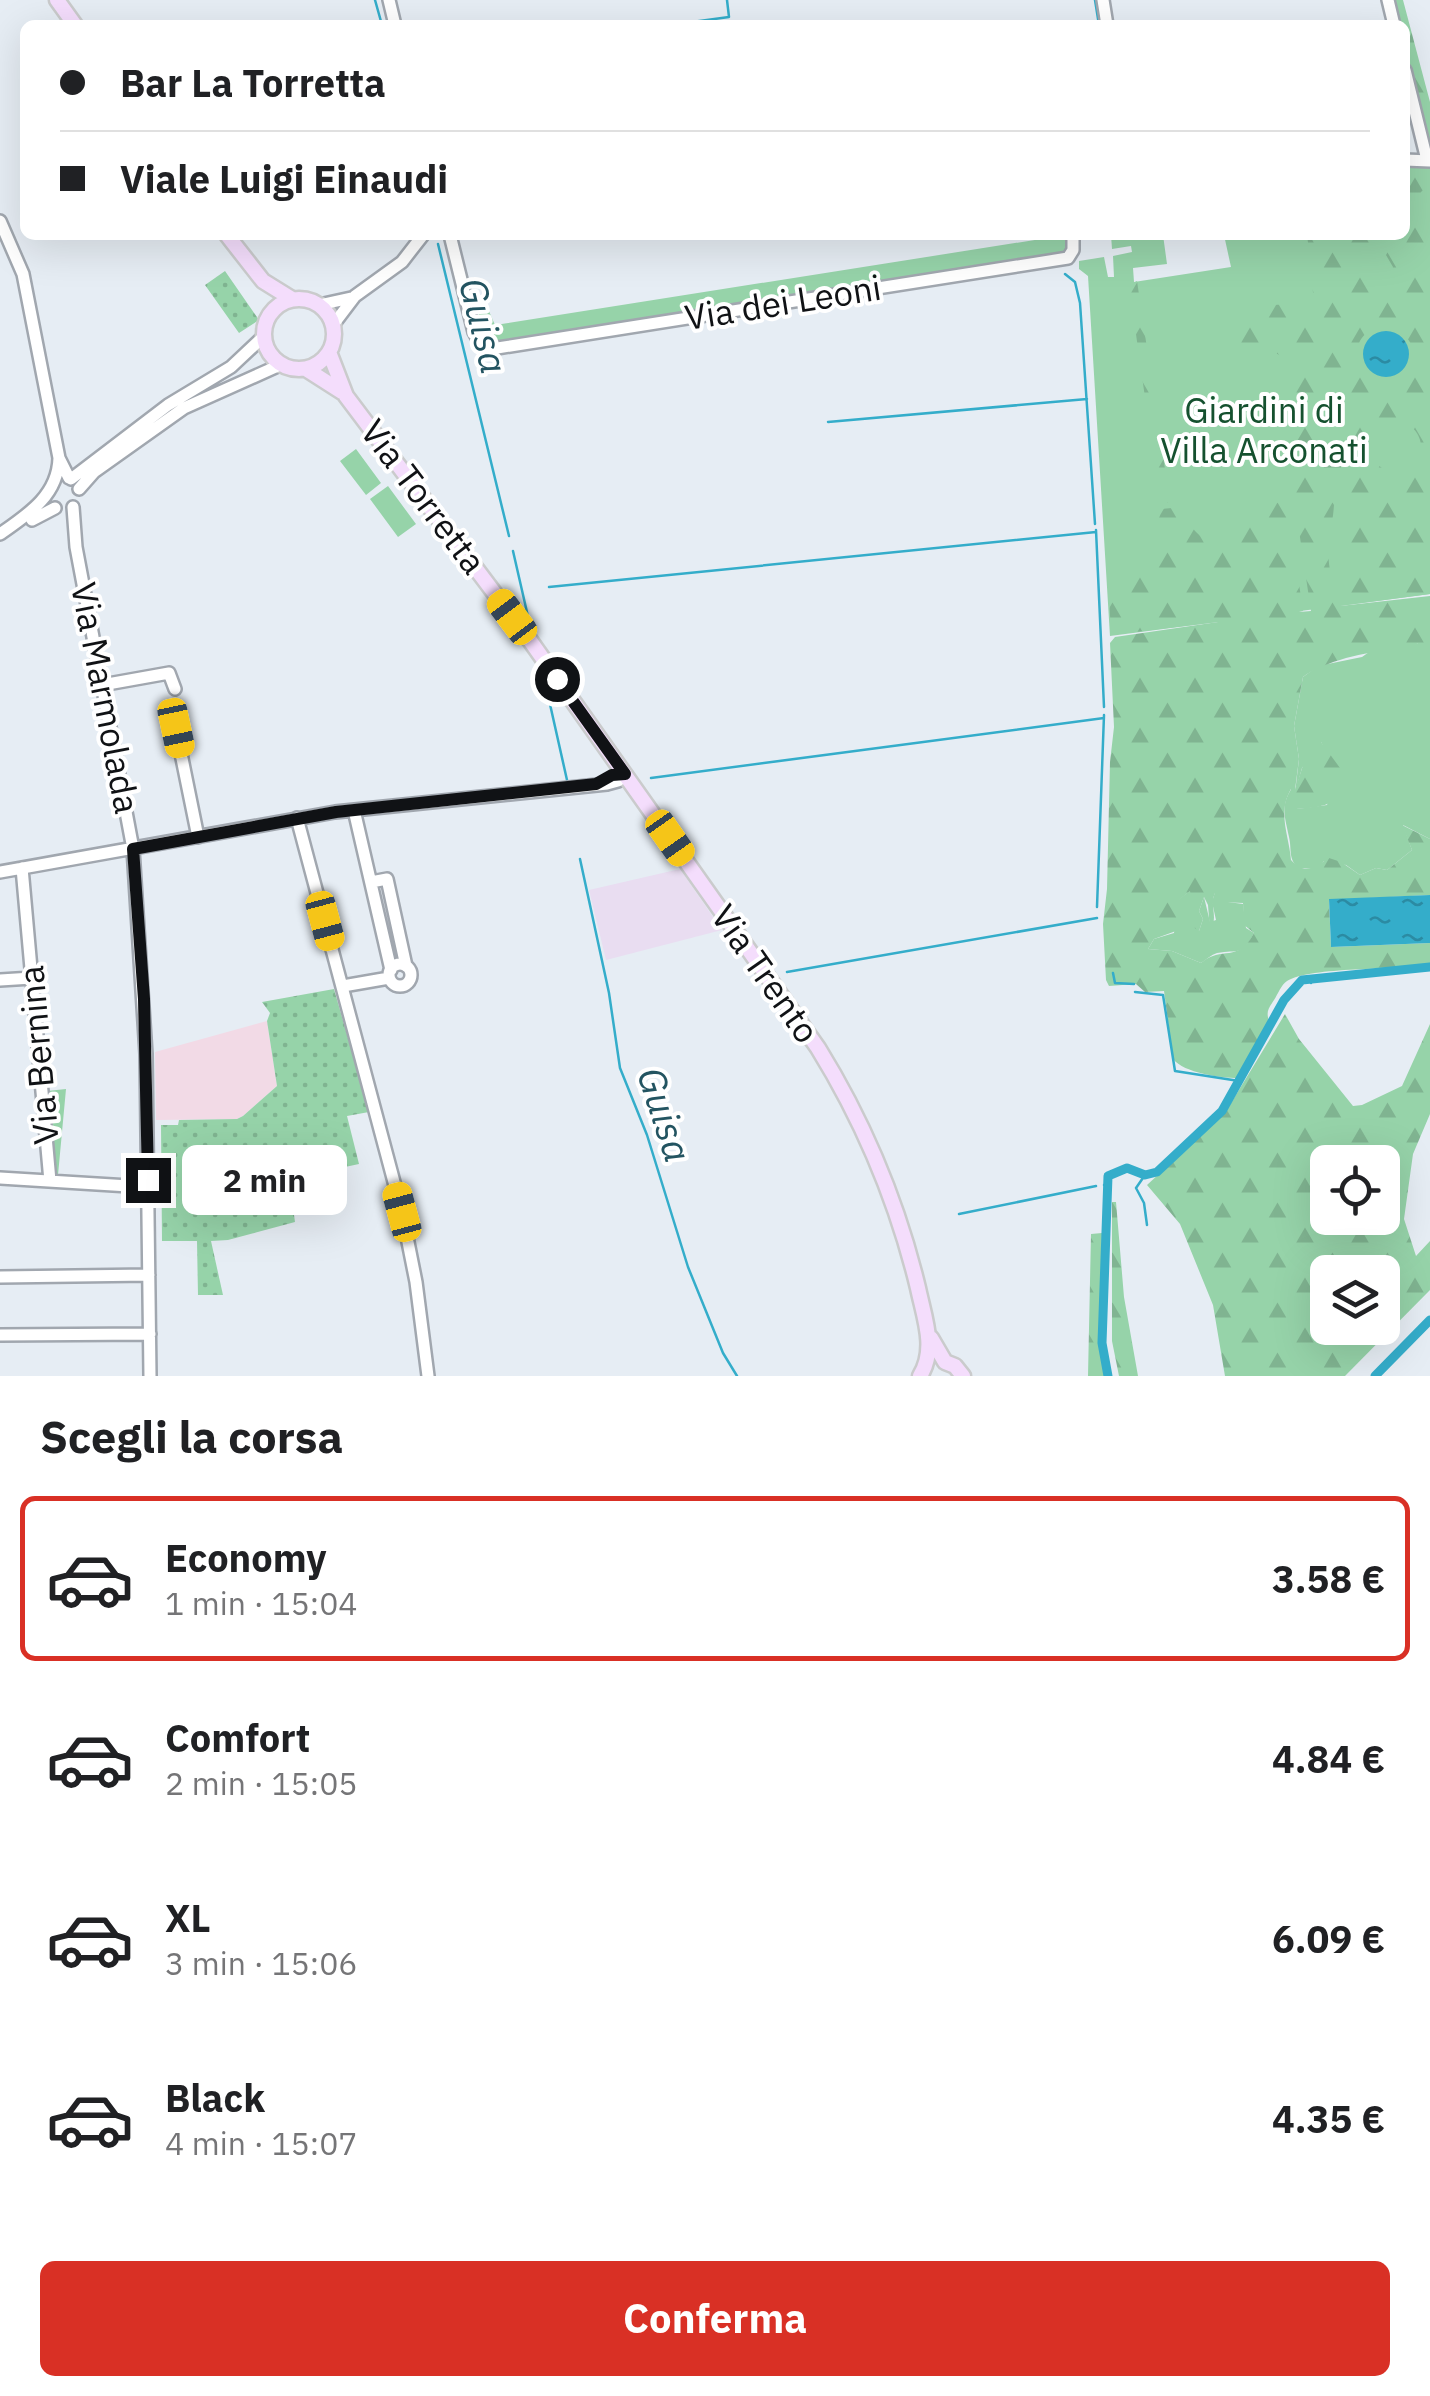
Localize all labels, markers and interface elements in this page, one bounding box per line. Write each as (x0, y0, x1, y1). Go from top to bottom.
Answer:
text: Bar La Torretta (120, 58, 386, 107)
text: Viale Luigi Einaudi (120, 154, 448, 203)
street label: Via dei Leoni (681, 264, 884, 340)
water label: Guisa (449, 273, 520, 378)
park label: Giardini di Villa Arconati (1160, 387, 1368, 473)
street label: Via Torretta (351, 410, 497, 583)
street label: Via Marmolada (61, 578, 151, 817)
car (482, 584, 542, 650)
route start (535, 657, 580, 702)
car (155, 696, 197, 760)
car (641, 805, 699, 871)
car (303, 888, 347, 954)
street label: Via Trento (701, 895, 830, 1052)
street label: Via Bernina (7, 964, 69, 1146)
water label: Guisa (627, 1061, 704, 1168)
callout: 2 min (183, 1145, 348, 1215)
map controls (1310, 1145, 1400, 1345)
button: locate (1310, 1145, 1400, 1235)
route end (126, 1158, 171, 1203)
text: 2 min (223, 1159, 306, 1201)
car (380, 1179, 424, 1245)
button: layers (1310, 1255, 1400, 1345)
text: Scegli la corsa (40, 1407, 343, 1465)
text: Economy (165, 1533, 327, 1582)
icon: car (45, 1534, 135, 1624)
text: 3.58 € (1272, 1554, 1385, 1603)
text: 1 min · 15:04 (165, 1582, 358, 1624)
text: Comfort (165, 1713, 310, 1762)
icon: car (45, 1714, 135, 1804)
text: 4.84 € (1272, 1734, 1385, 1783)
text: 2 min · 15:05 (165, 1762, 358, 1804)
text: XL (165, 1893, 211, 1942)
icon: car (45, 1894, 135, 1984)
text: 6.09 € (1272, 1914, 1385, 1963)
text: 3 min · 15:06 (165, 1942, 358, 1984)
text: Black (165, 2073, 265, 2122)
icon: car (45, 2074, 135, 2164)
text: 4.35 € (1272, 2094, 1385, 2143)
text: 4 min · 15:07 (165, 2122, 358, 2164)
button: Conferma (40, 2261, 1390, 2376)

